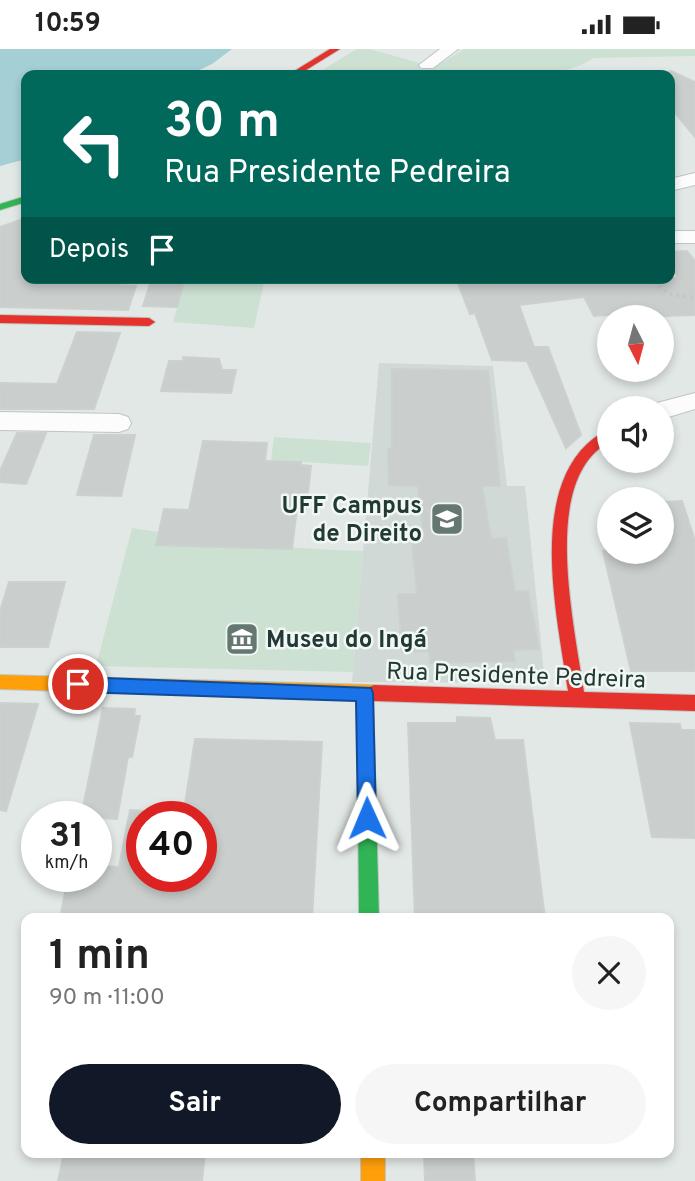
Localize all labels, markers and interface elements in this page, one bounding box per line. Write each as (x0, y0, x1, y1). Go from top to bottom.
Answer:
text: 10:59 (35, 8, 101, 41)
text: 30 m (164, 93, 280, 155)
icon: left (49, 98, 140, 189)
text: Rua Presidente Pedreira (164, 154, 510, 194)
icon: arrive (143, 231, 181, 269)
text: Depois (49, 234, 129, 267)
north arrow (597, 305, 674, 381)
map controls (597, 305, 674, 564)
button: sound (597, 396, 674, 473)
button: layers (597, 487, 674, 564)
place label: UFF Campus de Direito (281, 492, 422, 550)
school or university icon: UFF Campus de Direito (428, 500, 466, 538)
museum icon: Museu do Ingá (223, 620, 261, 658)
place label: Museu do Ingá (266, 626, 427, 656)
pin (48, 654, 108, 714)
street label: Rua Presidente Pedreira (386, 657, 646, 697)
icon: arrive (59, 665, 97, 703)
position arrow (330, 781, 404, 855)
speed limit sign: 40 (126, 801, 217, 892)
text: 31 (49, 815, 84, 859)
text: km/h (45, 852, 88, 875)
text: 1 min (49, 931, 150, 984)
button: close (572, 936, 646, 1010)
text: 90 m · 11:00 (49, 984, 165, 1013)
button: Sair (49, 1064, 341, 1144)
button: Compartilhar (355, 1064, 646, 1144)

